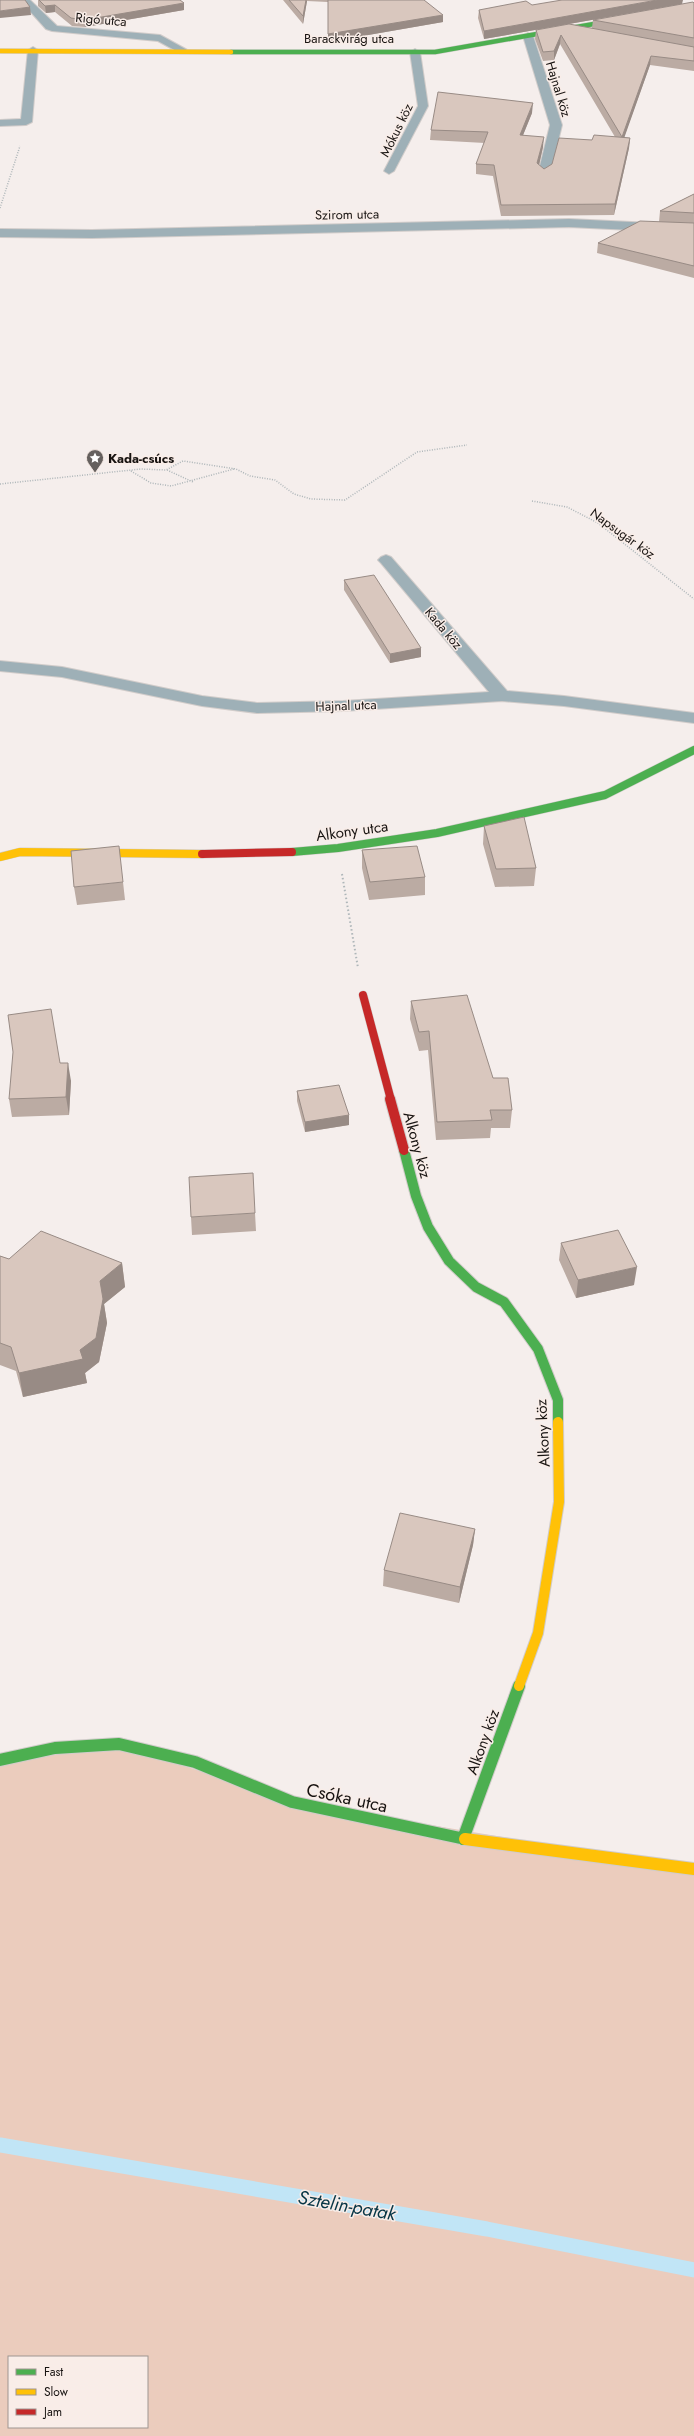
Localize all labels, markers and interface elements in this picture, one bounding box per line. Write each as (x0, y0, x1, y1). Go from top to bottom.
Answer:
street label: Rigó utca (74, 8, 127, 31)
street label: Barackvirág utca (304, 29, 394, 48)
street label: Hajnal köz (541, 59, 576, 119)
street label: Mókus köz (375, 100, 418, 160)
street label: Szirom utca (315, 204, 379, 225)
place icon: Kada-csúcs (85, 448, 105, 473)
place label: Kada-csúcs (108, 449, 174, 468)
street label: Napsugár köz (586, 503, 659, 564)
street label: Kada köz (420, 603, 467, 653)
street label: Hajnal utca (315, 695, 377, 716)
street label: Alkony utca (314, 815, 390, 847)
street label: Alkony köz (398, 1109, 436, 1181)
street label: Alkony köz (530, 1398, 556, 1468)
street label: Alkony köz (461, 1706, 505, 1778)
street label: Csóka utca (304, 1777, 390, 1819)
water label: Sztelin-patak (296, 2184, 399, 2228)
legend (8, 2356, 148, 2428)
text: Fast (44, 2363, 63, 2381)
text: Slow (44, 2383, 69, 2401)
text: Jam (42, 2403, 62, 2421)

